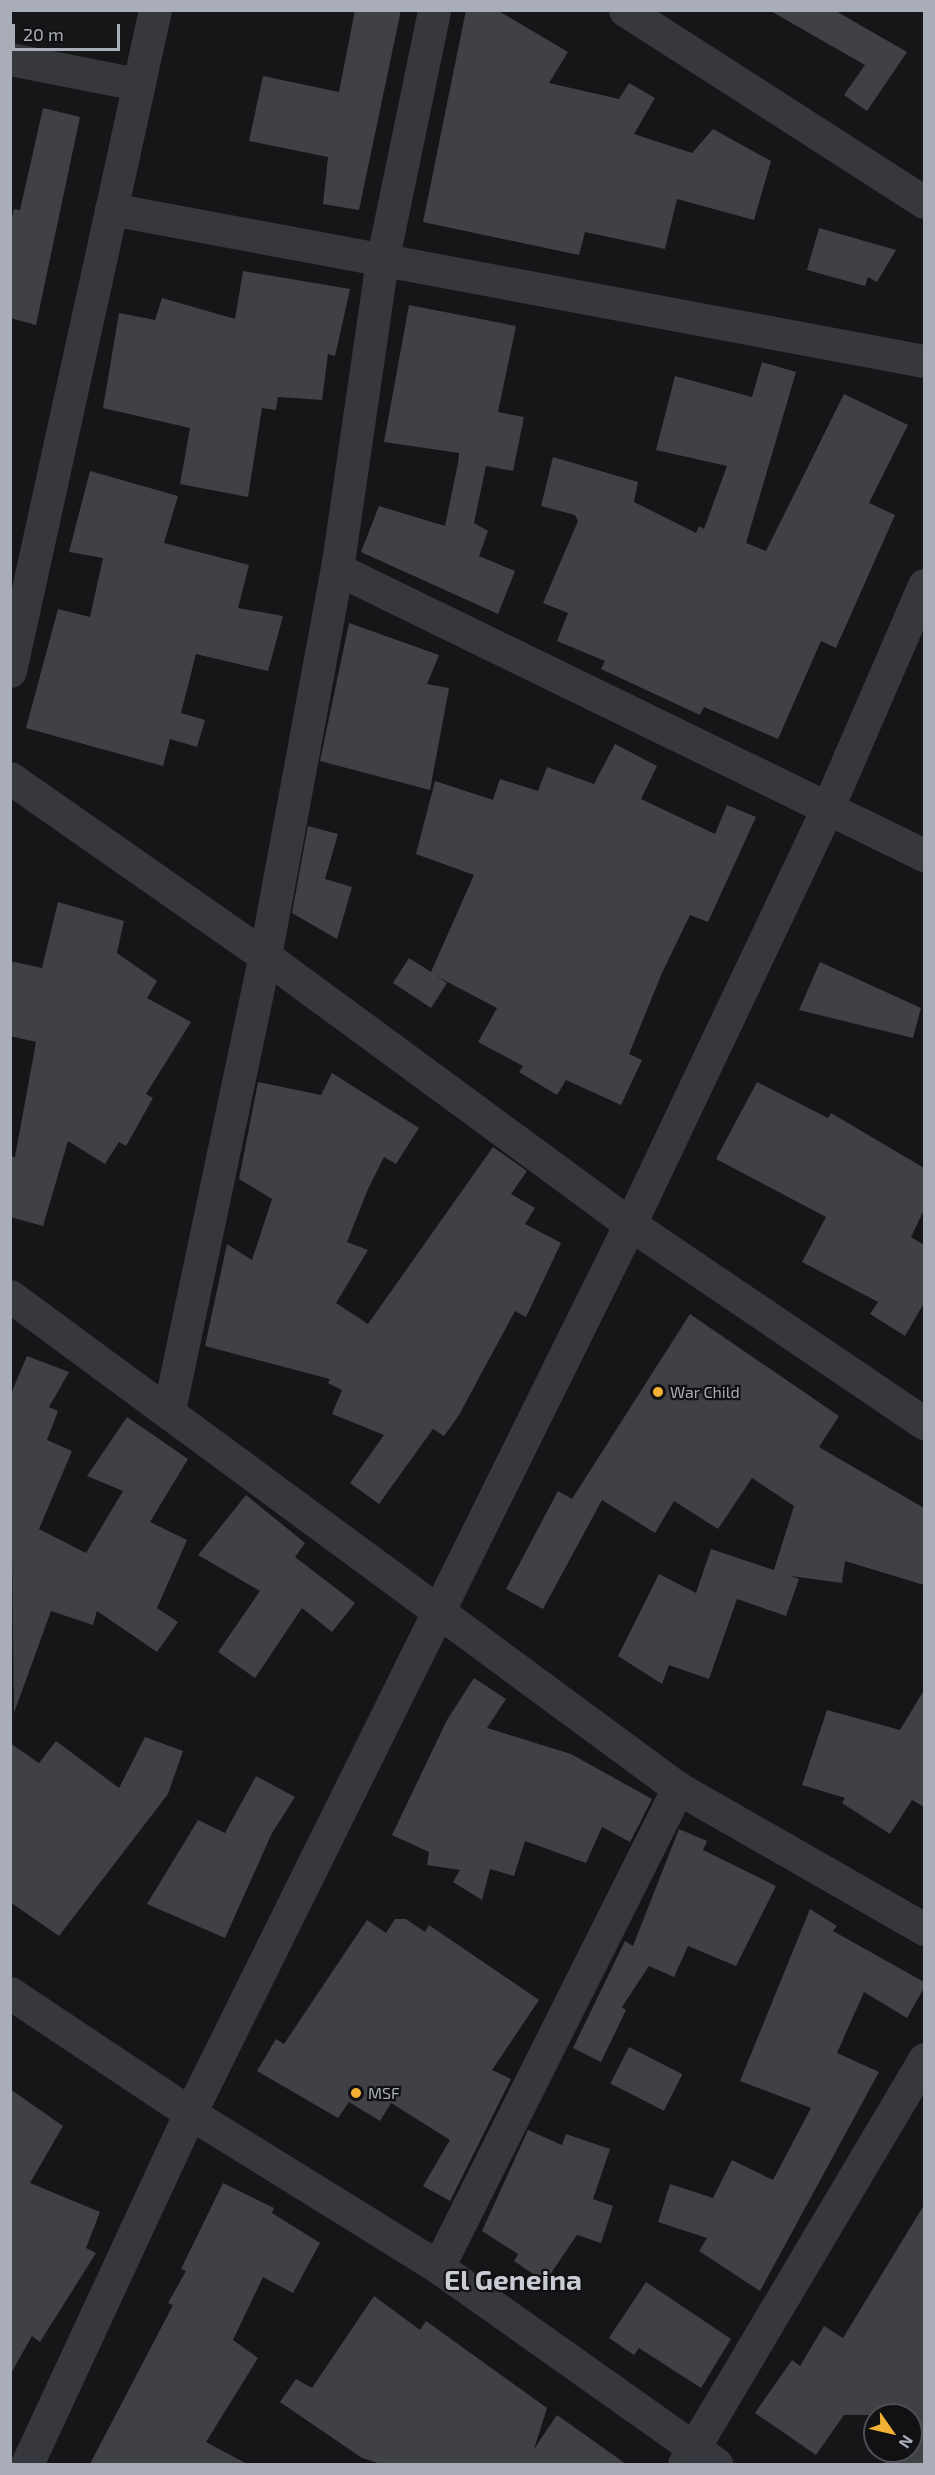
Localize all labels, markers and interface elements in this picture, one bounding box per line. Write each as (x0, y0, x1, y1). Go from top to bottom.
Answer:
scale bar (15, 12, 123, 50)
text: 20 m (23, 23, 64, 45)
place label: War Child (670, 1382, 740, 1402)
marker: War Child (651, 1385, 665, 1399)
place label: MSF (368, 2083, 400, 2103)
marker: MSF (349, 2086, 363, 2100)
district label: El Geneina (444, 2262, 582, 2296)
north arrow (863, 2403, 923, 2463)
text: N (896, 2432, 918, 2452)

